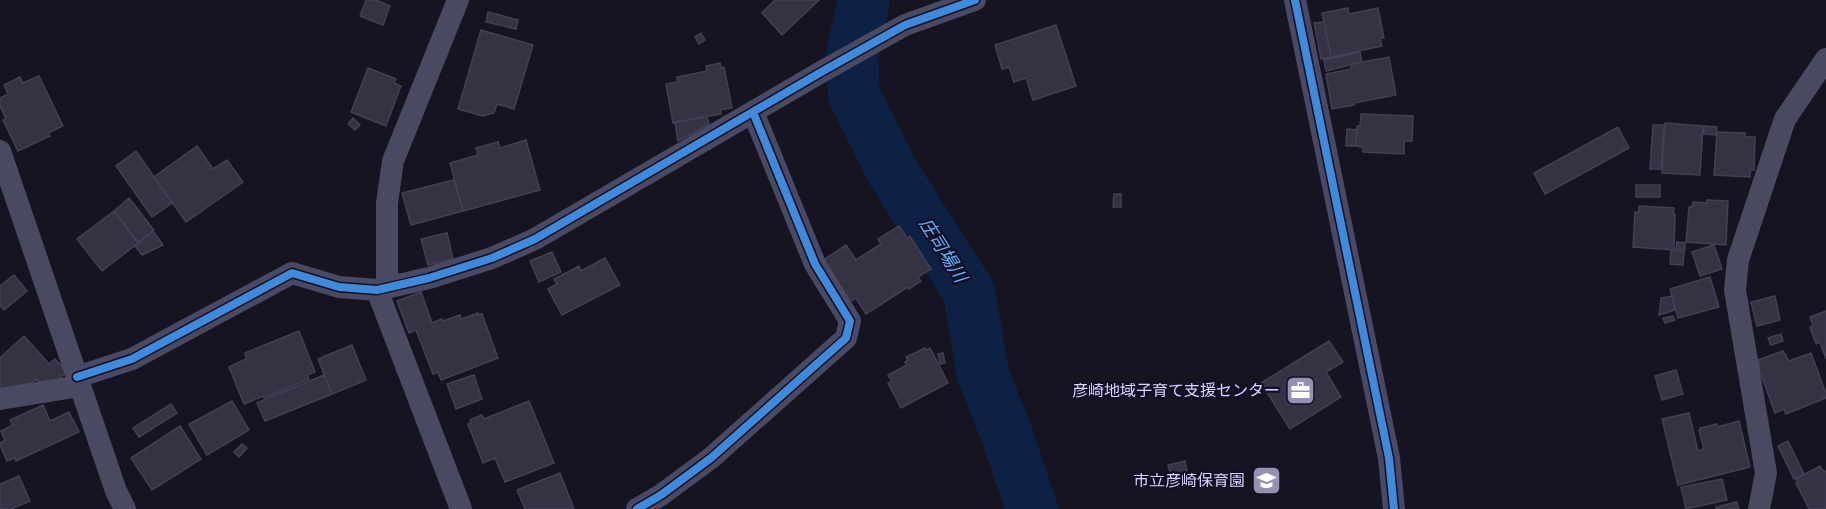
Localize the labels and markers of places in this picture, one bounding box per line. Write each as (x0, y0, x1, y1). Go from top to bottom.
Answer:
office icon: 彦崎地域子育て支援センター (1285, 374, 1317, 406)
place label: 彦崎地域子育て支援センター (1072, 380, 1280, 400)
school or university icon: 市立彦崎保育園 (1250, 464, 1282, 496)
place label: 市立彦崎保育園 (1133, 470, 1245, 490)

